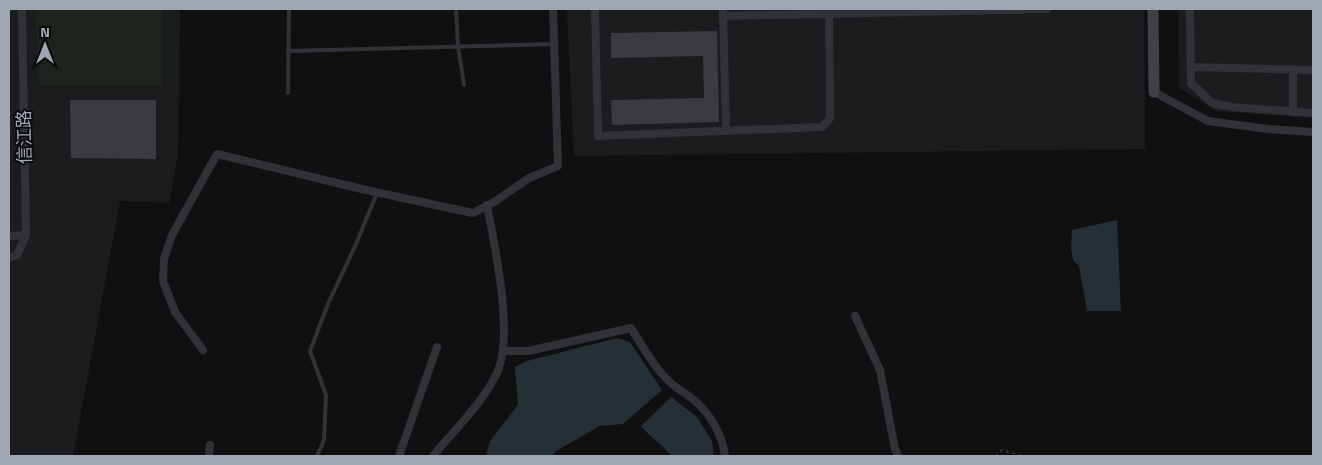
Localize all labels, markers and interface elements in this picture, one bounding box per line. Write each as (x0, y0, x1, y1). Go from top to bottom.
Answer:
north arrow (20, 20, 70, 70)
text: N (40, 21, 50, 42)
street label: 信江路 (10, 110, 38, 164)

